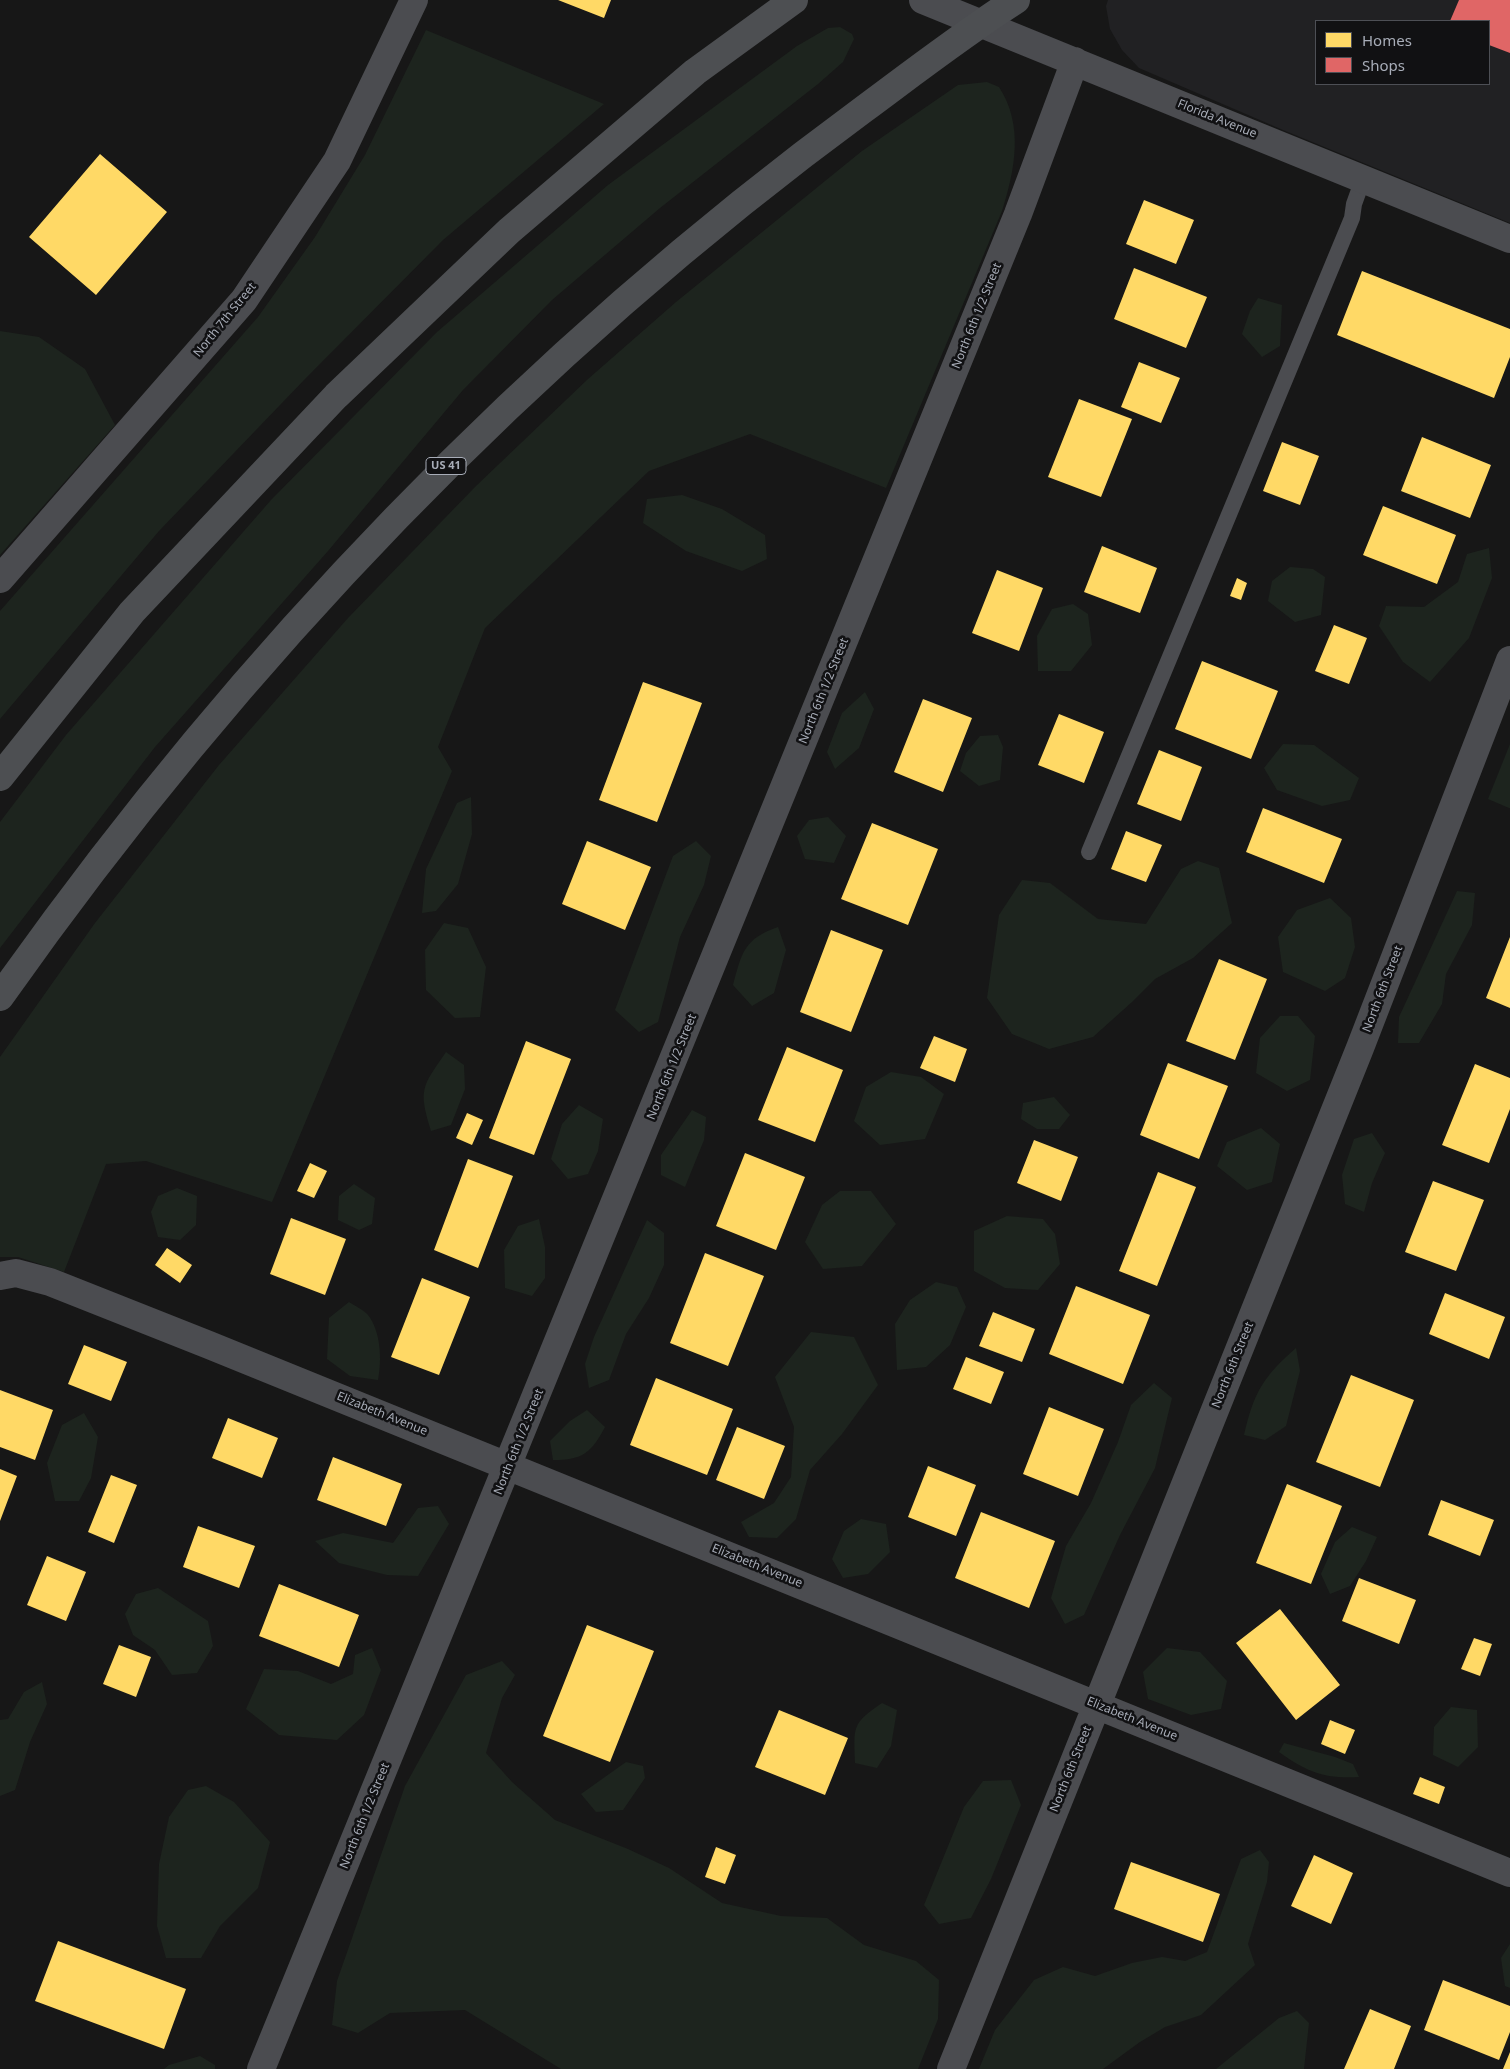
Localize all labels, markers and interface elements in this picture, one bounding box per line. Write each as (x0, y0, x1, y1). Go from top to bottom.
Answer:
legend (1315, 20, 1490, 85)
text: Homes (1362, 30, 1412, 50)
text: Shops (1362, 55, 1405, 75)
street label: Florida Avenue (1175, 97, 1259, 141)
street label: North 6th 1/2 Street (949, 261, 1005, 371)
street label: North 7th Street (191, 280, 259, 360)
road number: US 41 (426, 458, 466, 474)
street label: North 6th 1/2 Street (796, 636, 852, 746)
street label: North 6th Street (1360, 944, 1406, 1034)
street label: North 6th 1/2 Street (644, 1012, 700, 1122)
street label: North 6th Street (1209, 1320, 1257, 1410)
street label: North 6th 1/2 Street (491, 1387, 547, 1497)
street label: Elizabeth Avenue (335, 1389, 429, 1439)
street label: Elizabeth Avenue (710, 1541, 804, 1591)
street label: Elizabeth Avenue (1085, 1694, 1179, 1744)
street label: North 6th Street (1047, 1724, 1095, 1814)
street label: North 6th 1/2 Street (337, 1761, 393, 1871)

